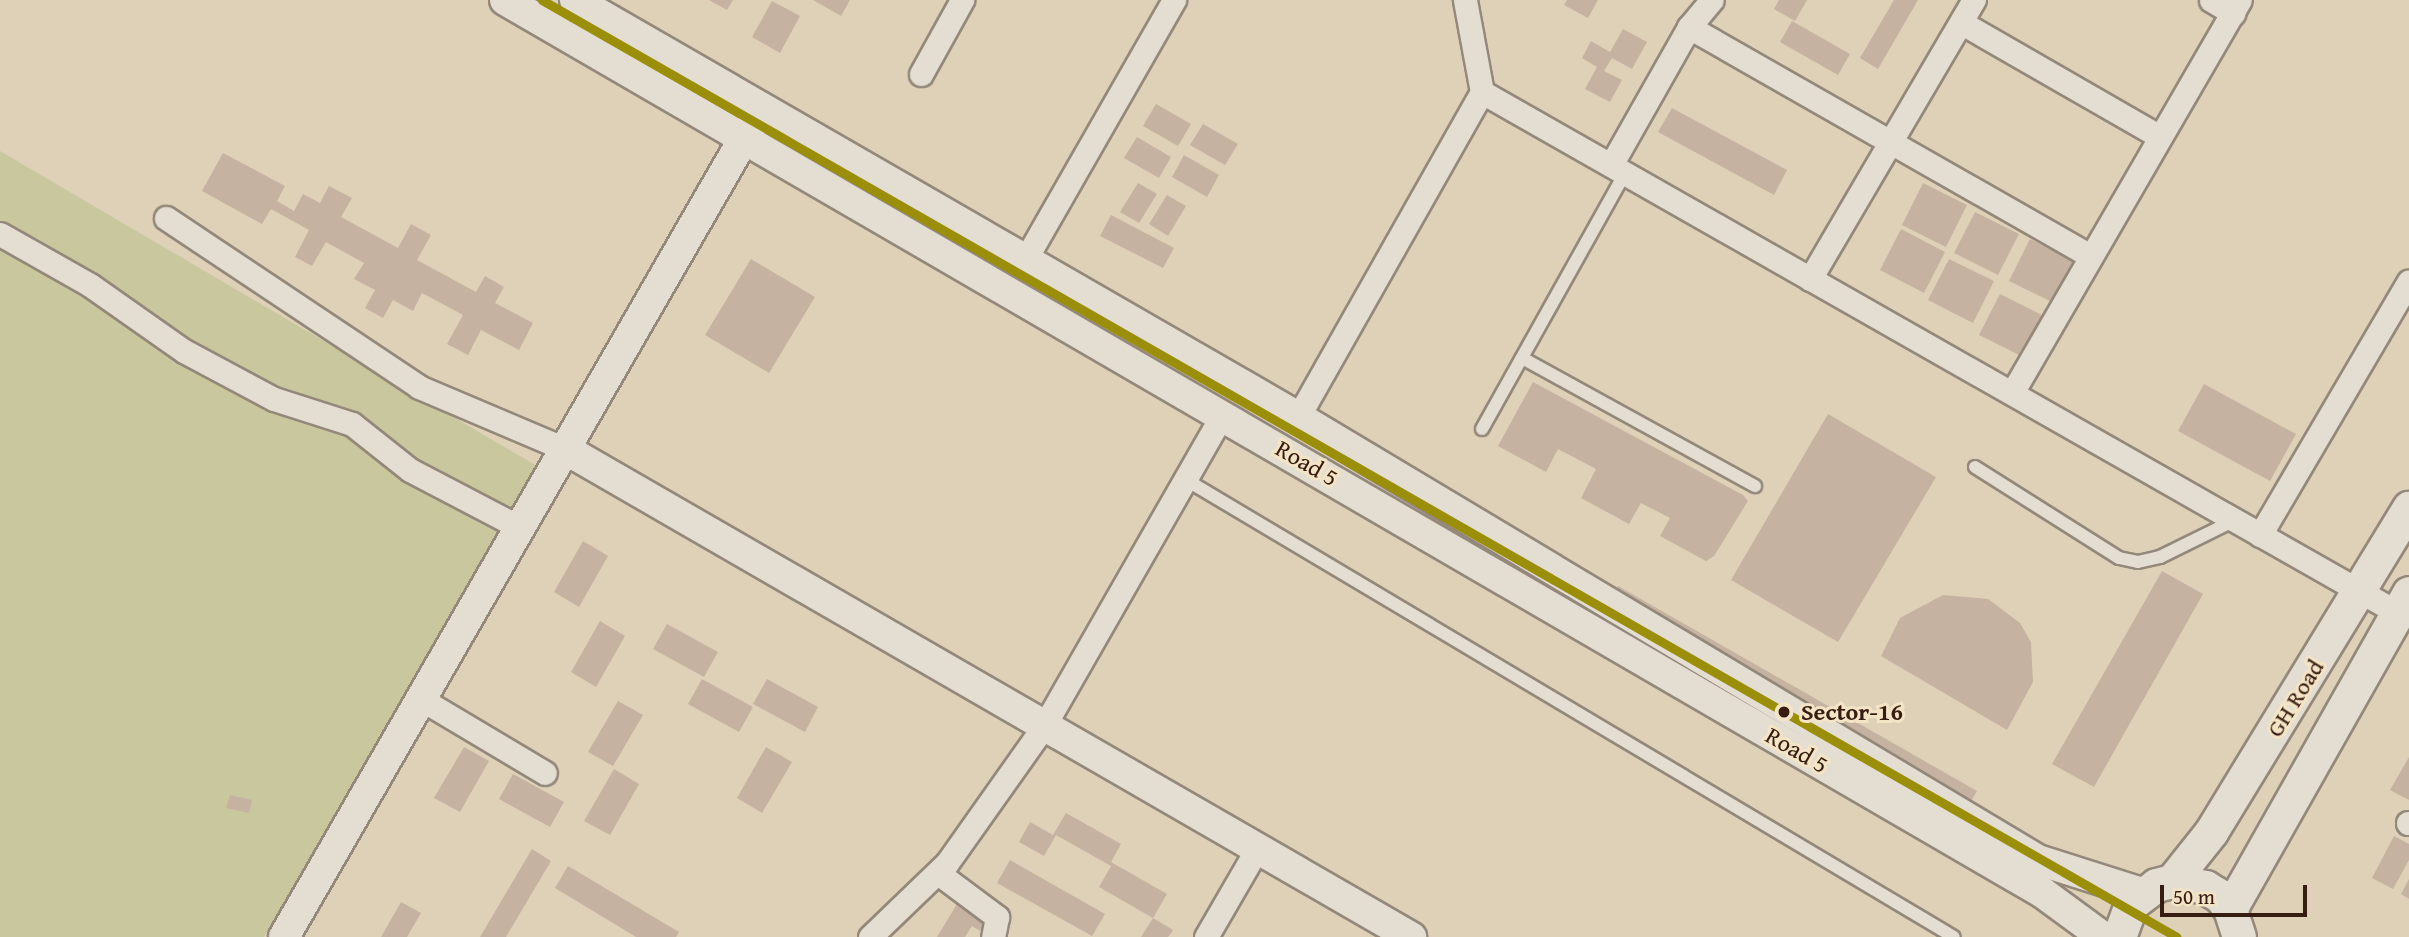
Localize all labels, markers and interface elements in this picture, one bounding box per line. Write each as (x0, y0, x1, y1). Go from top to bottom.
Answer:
street label: Road 5 (1271, 434, 1343, 492)
street label: GH Road (2260, 654, 2330, 742)
place label: Sector-16 (1801, 698, 1903, 726)
marker: Sector-16 (1773, 701, 1795, 723)
street label: Road 5 (1761, 721, 1833, 779)
scale bar (2164, 870, 2311, 914)
text: 50 m (2173, 881, 2215, 912)

